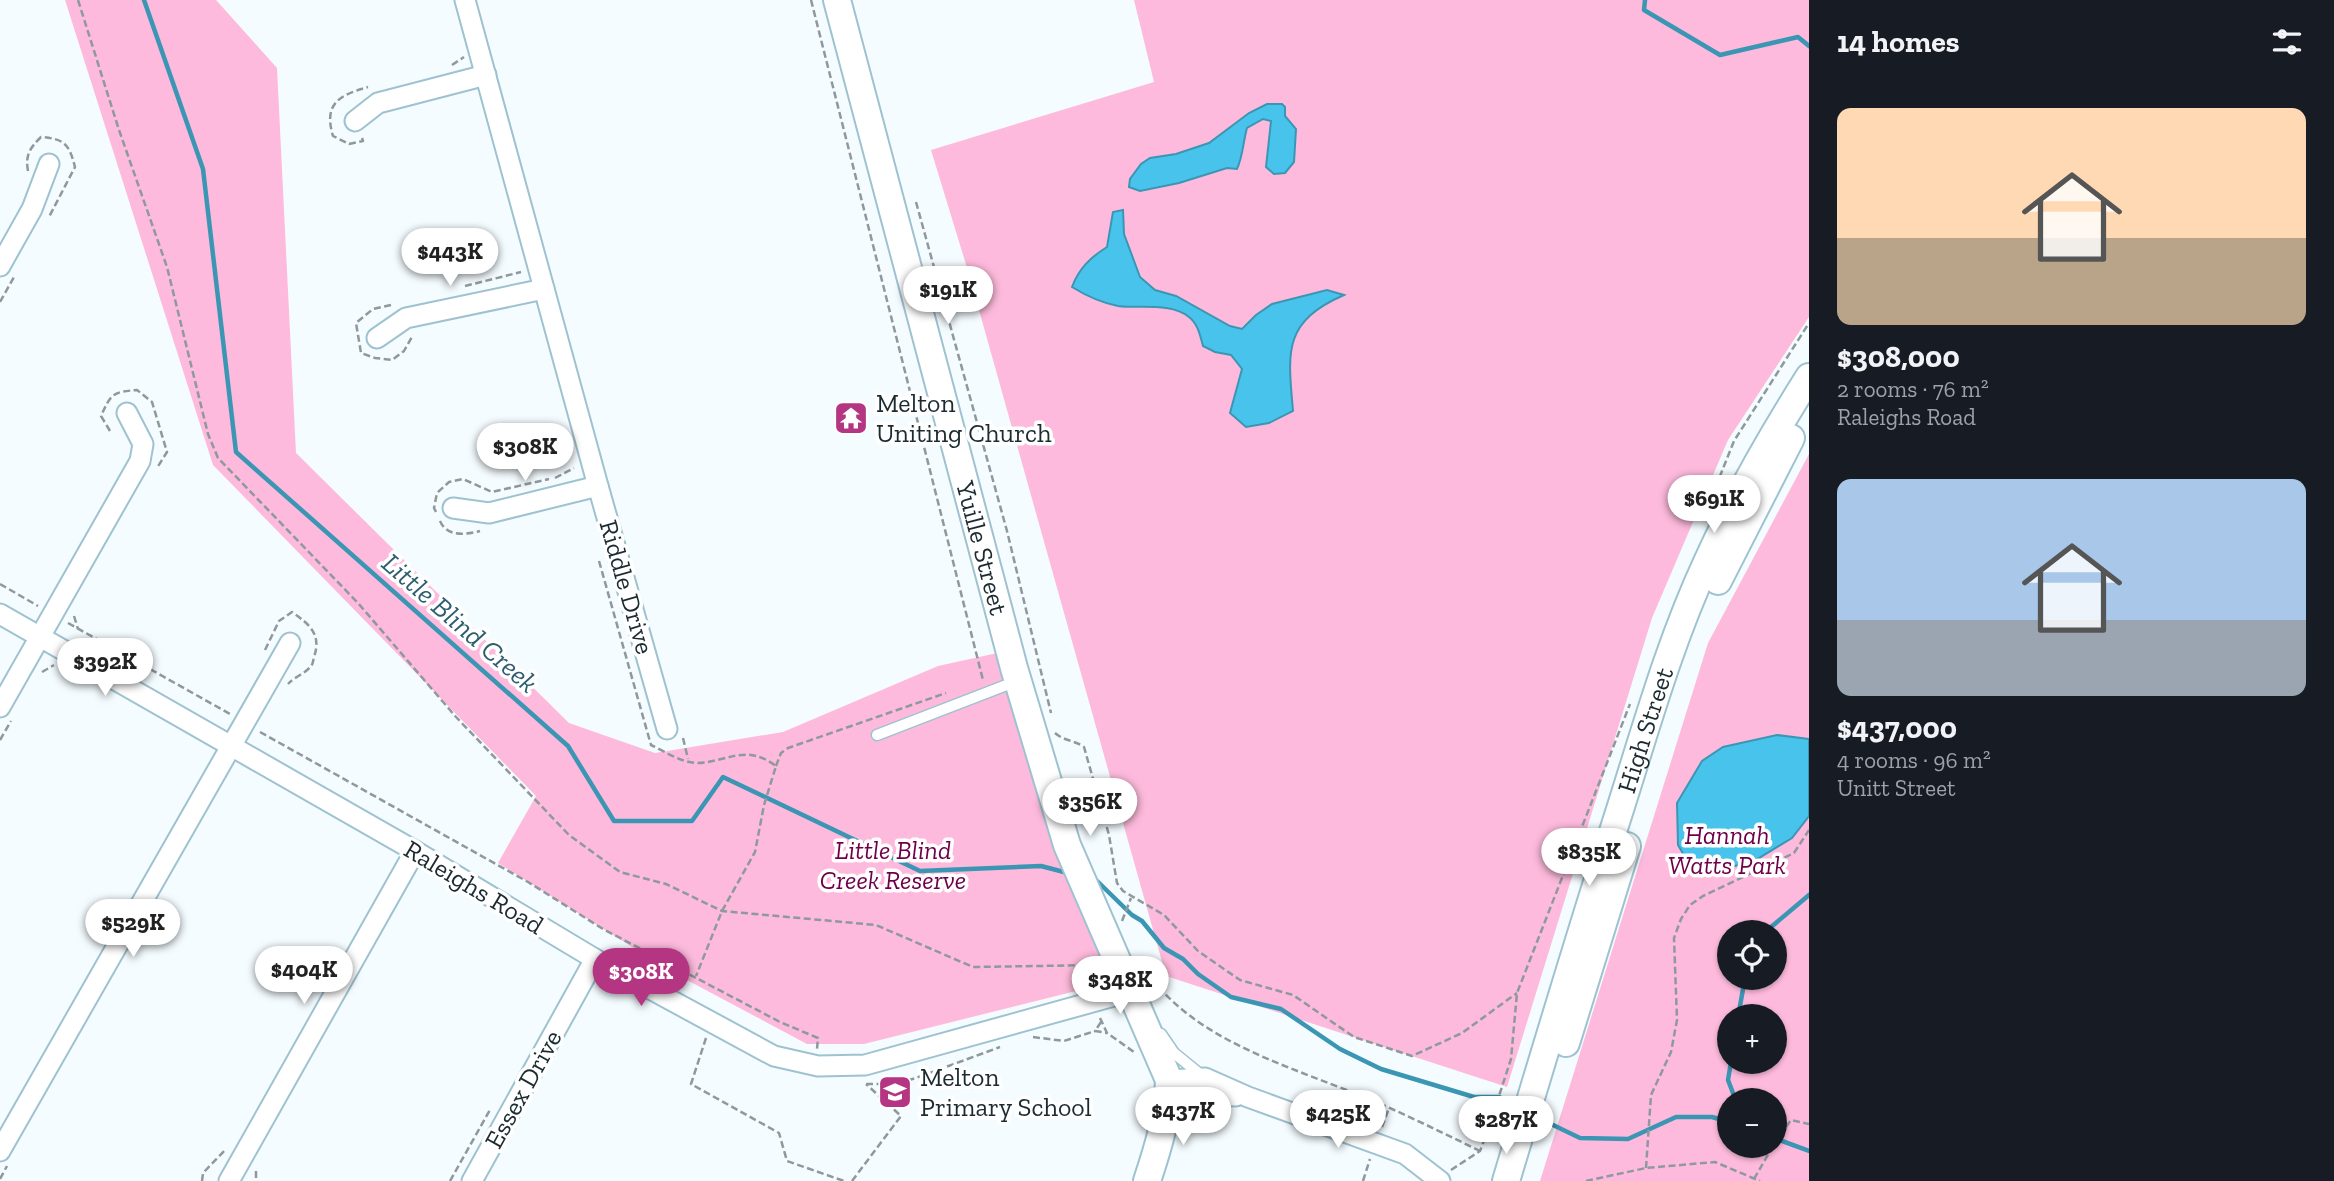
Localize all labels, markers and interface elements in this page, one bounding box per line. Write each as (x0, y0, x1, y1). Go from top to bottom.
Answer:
icon: filters (2268, 23, 2306, 61)
text: 14 homes (1837, 24, 1960, 60)
icon: home (2009, 154, 2135, 280)
pin: $443K (401, 229, 499, 288)
text: $443K (417, 237, 483, 265)
pin: $191K (899, 266, 997, 326)
text: $191K (919, 275, 977, 303)
text: $308,000 (1837, 339, 1960, 375)
text: 2 rooms · 76 m² (1837, 375, 1989, 403)
place label: Melton Uniting Church (876, 387, 1052, 449)
temple icon: Melton Uniting Church (832, 399, 870, 437)
text: Raleighs Road (1837, 403, 1976, 431)
pin: $308K (476, 424, 574, 483)
text: $308K (493, 432, 557, 460)
pin: $691K (1665, 476, 1763, 535)
street label: Yuille Street (949, 477, 1015, 619)
text: $691K (1684, 484, 1744, 512)
street label: Riddle Drive (593, 516, 661, 658)
icon: home (2009, 525, 2135, 651)
water label: Little Blind Creek (375, 546, 545, 700)
pin: $392K (56, 638, 154, 698)
text: $392K (73, 647, 137, 675)
street label: High Street (1610, 663, 1680, 797)
text: $437,000 (1837, 710, 1957, 746)
text: 4 rooms · 96 m² (1837, 746, 1991, 774)
text: Unitt Street (1837, 774, 1955, 802)
pin: $356K (1041, 778, 1139, 838)
text: $356K (1058, 787, 1122, 815)
park label: Hannah Watts Park (1668, 819, 1786, 881)
pin: $835K (1540, 828, 1638, 888)
street label: Raleighs Road (398, 833, 550, 941)
park label: Little Blind Creek Reserve (820, 834, 966, 896)
text: $835K (1557, 837, 1621, 865)
pin: $529K (84, 900, 182, 959)
text: $529K (101, 908, 165, 936)
map controls (1717, 920, 1787, 1158)
button: locate (1717, 920, 1787, 990)
pin: $404K (255, 946, 353, 1006)
pin: $308K (592, 948, 690, 1008)
text: $404K (271, 955, 337, 983)
pin: $348K (1071, 956, 1169, 1016)
text: $308K (609, 957, 673, 985)
text: $348K (1088, 965, 1152, 993)
button: + (1717, 1004, 1787, 1074)
street label: Essex Drive (477, 1024, 569, 1154)
place label: Melton Primary School (920, 1061, 1092, 1123)
school or university icon: Melton Primary School (876, 1073, 914, 1111)
pin: $437K (1134, 1088, 1232, 1147)
button: − (1717, 1088, 1787, 1158)
pin: $425K (1289, 1090, 1387, 1150)
text: $437K (1151, 1096, 1215, 1124)
pin: $287K (1457, 1096, 1555, 1156)
text: $425K (1306, 1099, 1370, 1127)
text: $287K (1475, 1105, 1537, 1133)

